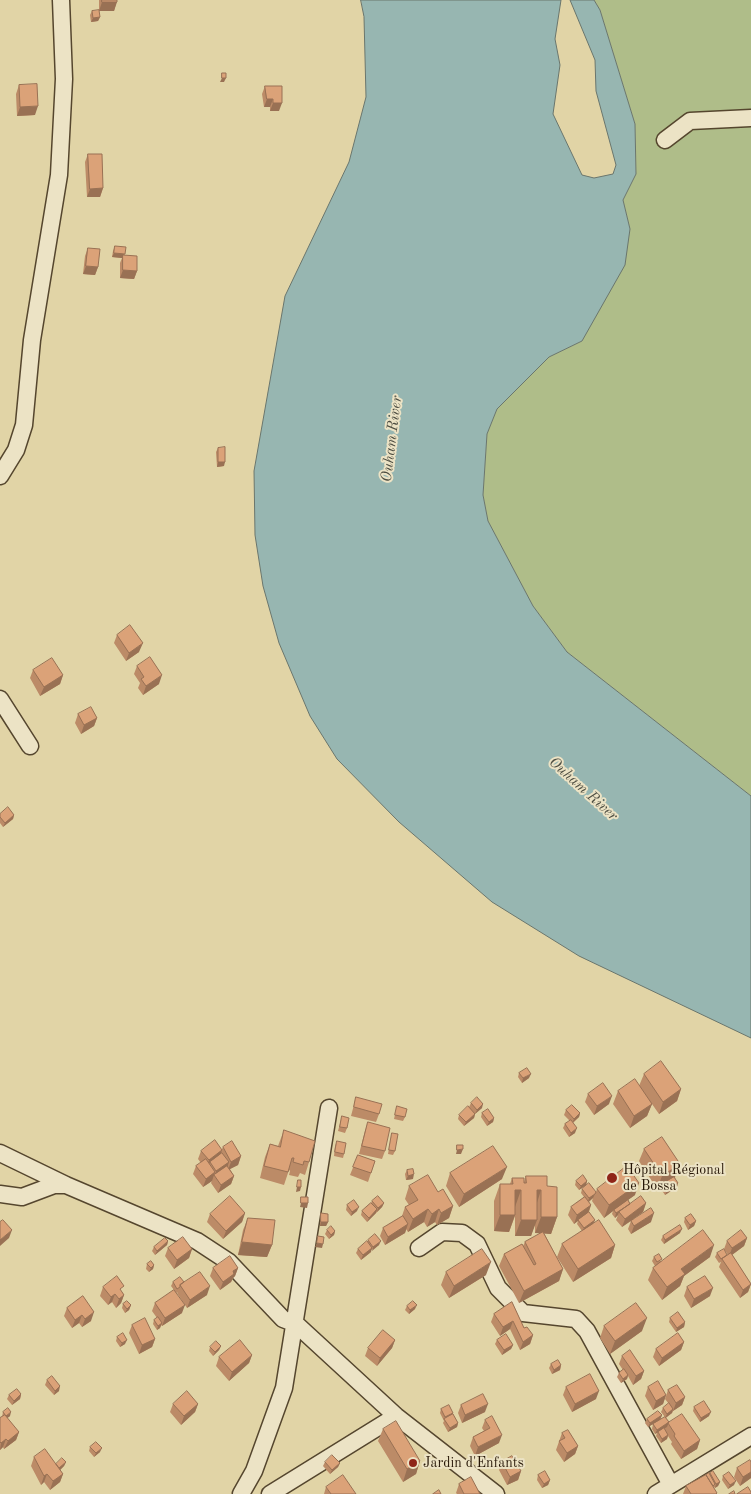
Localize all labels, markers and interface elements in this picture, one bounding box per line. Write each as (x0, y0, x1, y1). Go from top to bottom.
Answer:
water label: Ouham River (378, 395, 406, 483)
water label: Ouham River (545, 753, 621, 825)
place label: Hôpital Régional de Bossa (623, 1162, 725, 1194)
marker: Hôpital Régional de Bossa (605, 1171, 619, 1185)
place label: Jardin d'Enfants (423, 1455, 524, 1471)
marker: Jardin d'Enfants (407, 1457, 419, 1469)

